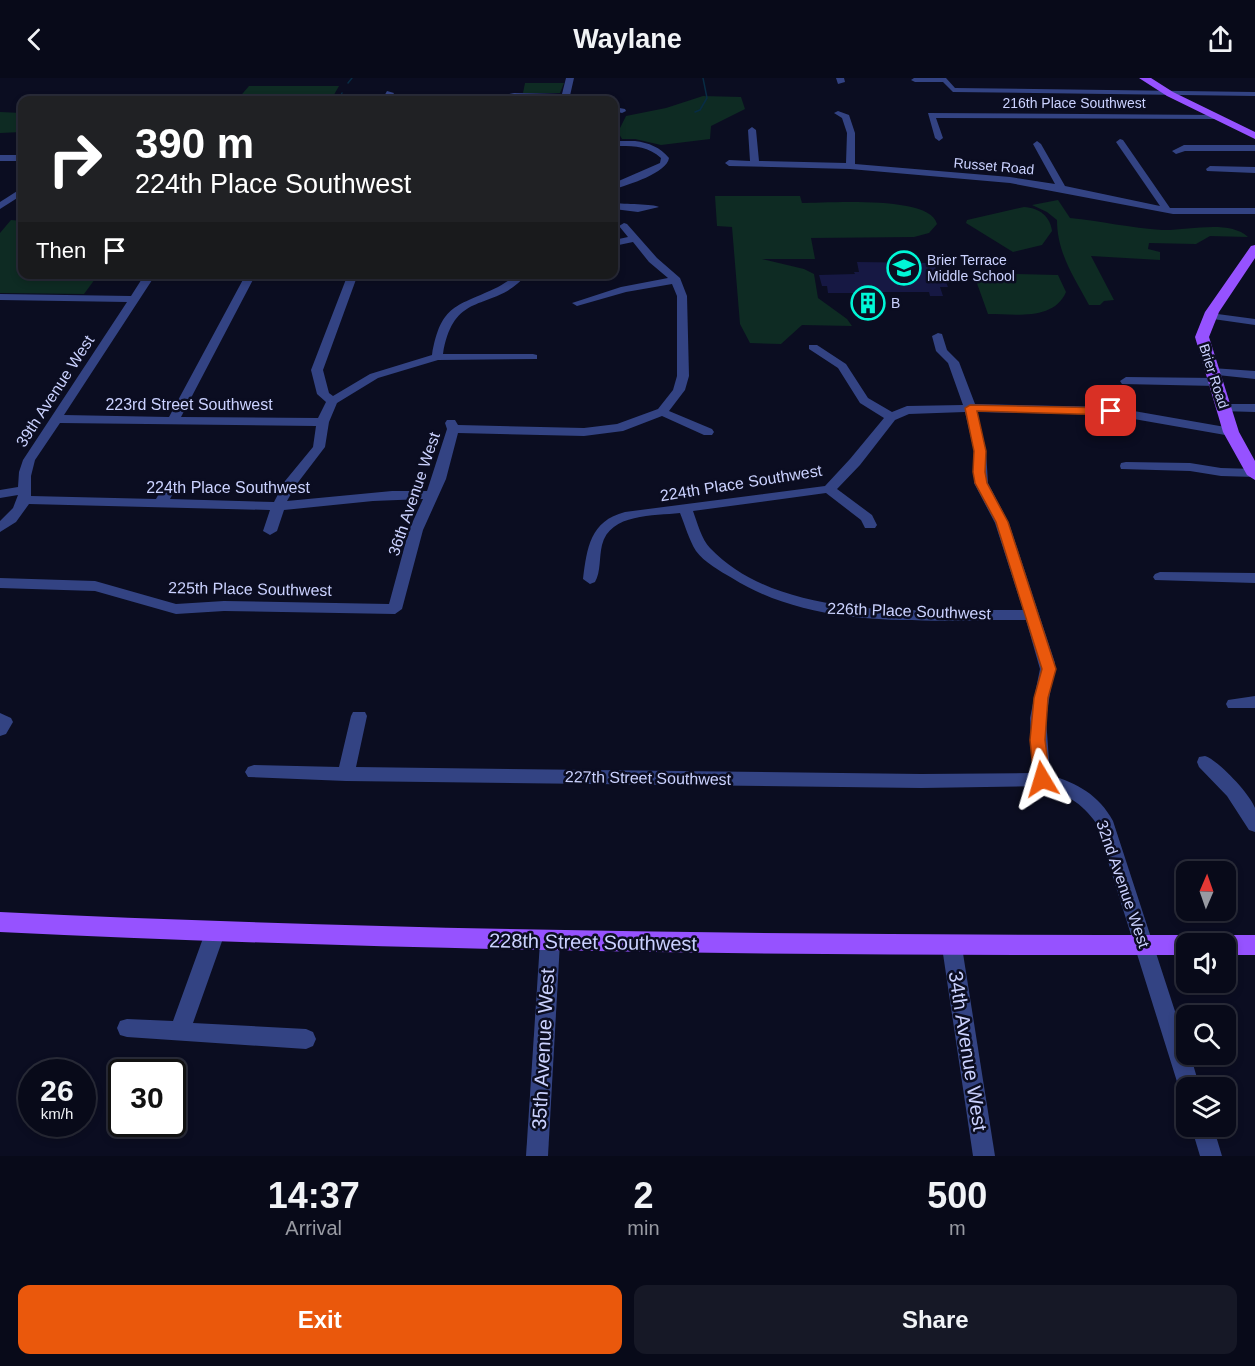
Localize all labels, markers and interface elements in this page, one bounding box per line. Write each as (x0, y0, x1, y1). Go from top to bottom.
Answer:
icon: back (18, 23, 51, 56)
icon: share (1204, 23, 1237, 56)
text: Waylane (573, 24, 682, 54)
street label: 216th Place Southwest (1002, 95, 1146, 111)
icon: right (36, 120, 114, 198)
text: 390 m (135, 120, 254, 167)
street label: Russet Road (953, 155, 1035, 177)
text: 224th Place Southwest (135, 169, 411, 199)
icon: arrive (98, 234, 131, 267)
text: Then (36, 238, 86, 263)
school or university icon: Brier Terrace Middle School (886, 250, 922, 286)
place label: Brier Terrace Middle School (927, 252, 1015, 284)
building icon: B (850, 285, 886, 321)
place label: B (891, 295, 900, 311)
street label: 39th Avenue West (13, 332, 98, 450)
street label: Brier Road (1196, 342, 1232, 410)
pin (1085, 385, 1136, 436)
icon: arrive (1094, 394, 1127, 427)
street label: 223rd Street Southwest (105, 396, 273, 413)
street label: 36th Avenue West (385, 430, 443, 558)
street label: 224th Place Southwest (659, 462, 824, 504)
street label: 224th Place Southwest (146, 479, 310, 496)
street label: 225th Place Southwest (168, 579, 333, 599)
street label: 226th Place Southwest (827, 600, 992, 622)
position arrow (1010, 747, 1074, 811)
street label: 227th Street Southwest (565, 768, 732, 788)
street label: 32nd Avenue West (1093, 818, 1153, 951)
north arrow (1176, 861, 1236, 921)
map controls (1176, 861, 1236, 1137)
street label: 228th Street Southwest (489, 929, 698, 955)
button: sound (1176, 933, 1236, 993)
street label: 35th Avenue West (528, 967, 558, 1130)
street label: 34th Avenue West (944, 969, 992, 1133)
button: search (1176, 1005, 1236, 1065)
speed limit sign: 30 (108, 1059, 186, 1137)
text: 26 (40, 1074, 74, 1107)
button: layers (1176, 1077, 1236, 1137)
text: km/h (41, 1105, 73, 1122)
text: 14:37 (268, 1175, 360, 1216)
text: 2 (633, 1175, 653, 1216)
text: 500 (927, 1175, 987, 1216)
text: Arrival (285, 1217, 342, 1239)
text: min (627, 1217, 660, 1239)
text: m (949, 1217, 966, 1239)
button: Exit (18, 1285, 622, 1354)
button: Share (634, 1285, 1237, 1354)

